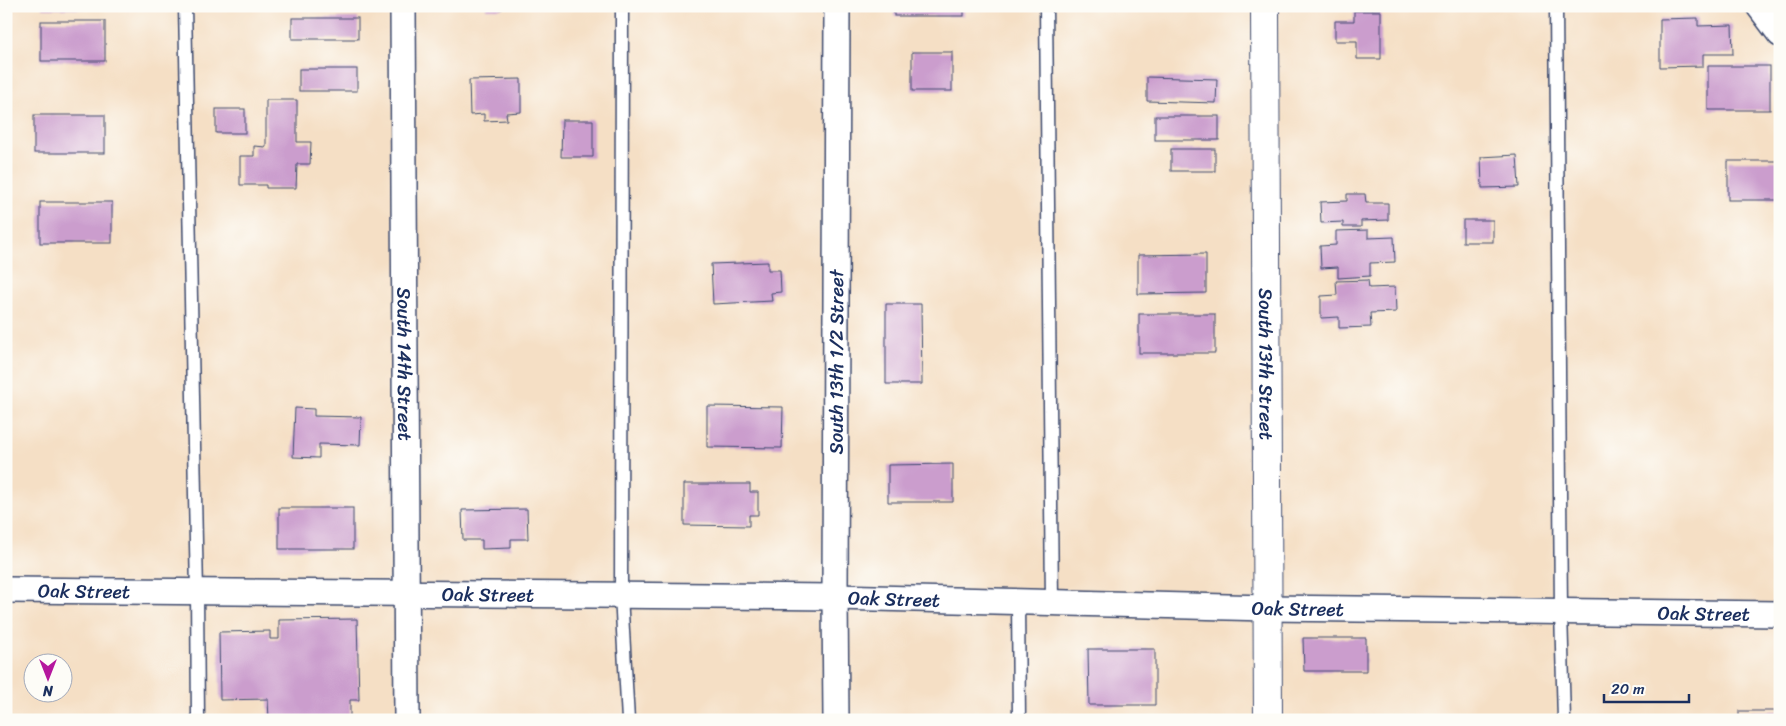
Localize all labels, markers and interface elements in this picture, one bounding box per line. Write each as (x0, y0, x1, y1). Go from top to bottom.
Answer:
street label: South 13th 1/2 Street (819, 268, 853, 455)
street label: South 14th Street (388, 287, 421, 441)
street label: South 13th Street (1249, 288, 1283, 440)
street label: Oak Street (38, 574, 130, 608)
street label: Oak Street (442, 578, 534, 611)
street label: Oak Street (847, 581, 940, 617)
street label: Oak Street (1251, 592, 1344, 626)
street label: Oak Street (1657, 597, 1750, 631)
north arrow (22, 654, 72, 704)
scale bar (1604, 671, 1688, 703)
text: 20 m (1611, 676, 1645, 702)
text: N (43, 678, 54, 703)

